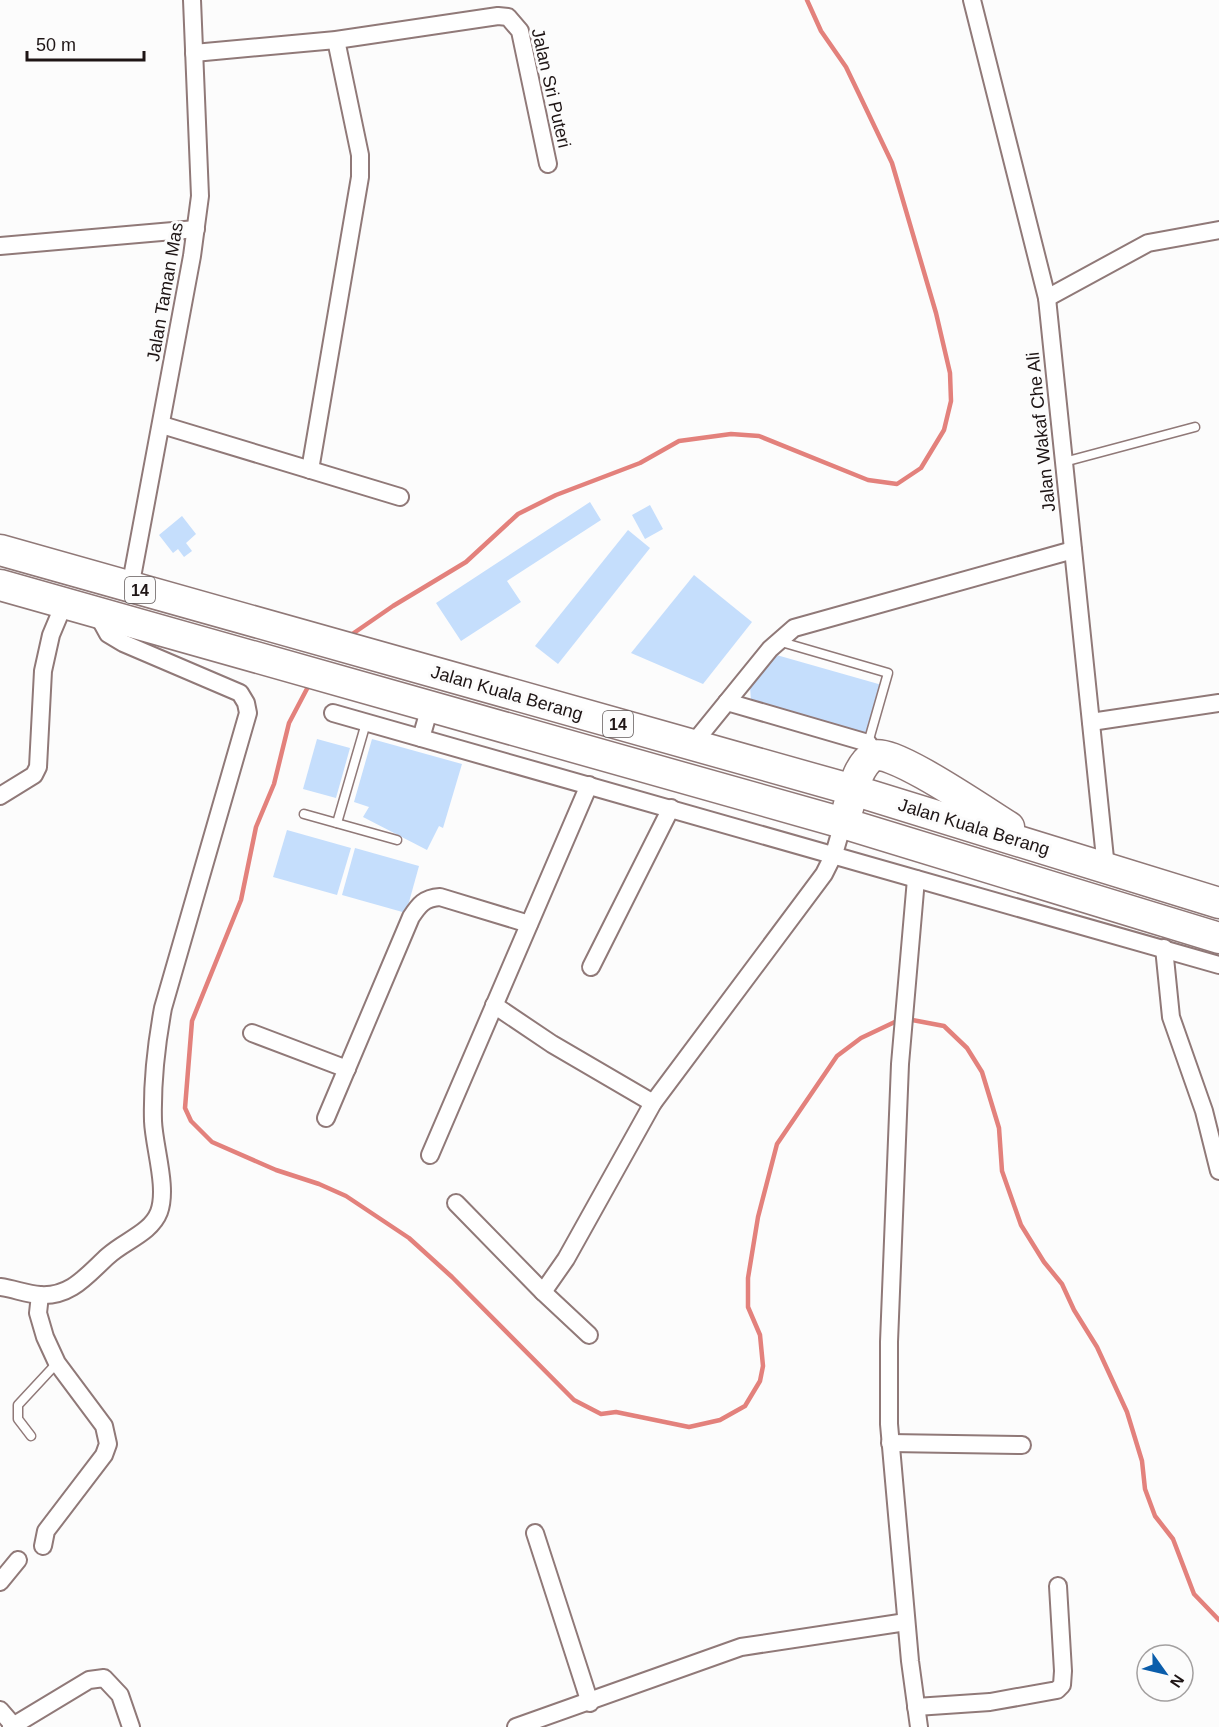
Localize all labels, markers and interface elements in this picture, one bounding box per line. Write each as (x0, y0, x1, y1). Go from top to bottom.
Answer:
scale bar (27, 24, 144, 62)
street label: Jalan Sri Puteri (528, 26, 574, 150)
text: 50 m (36, 35, 76, 55)
street label: Jalan Taman Mas (143, 221, 187, 363)
street label: Jalan Wakaf Che Ali (1023, 351, 1059, 513)
road number: 14 (125, 577, 155, 603)
street label: Jalan Kuala Berang (429, 662, 585, 724)
road number: 14 (603, 711, 633, 737)
street label: Jalan Kuala Berang (896, 794, 1052, 860)
north arrow (1135, 1643, 1195, 1703)
text: N (1167, 1672, 1187, 1691)

